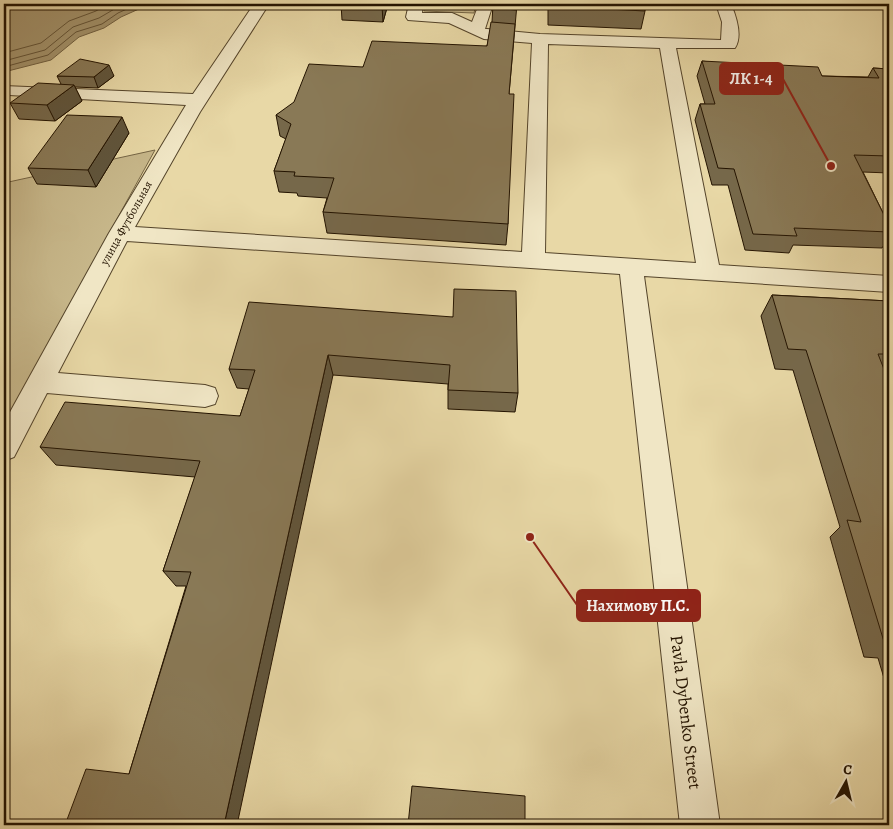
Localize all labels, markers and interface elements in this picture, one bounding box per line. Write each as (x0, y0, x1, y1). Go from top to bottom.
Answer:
callout: ЛК 1-4 (720, 63, 783, 94)
text: ЛК 1-4 (729, 68, 773, 90)
street label: улица Футбольная (96, 178, 156, 269)
callout: Нахимову П.С. (577, 590, 700, 621)
text: Нахимову П.С. (586, 595, 690, 617)
street label: Pavla Dybenko Street (665, 633, 707, 791)
north arrow (820, 756, 870, 806)
text: С (842, 760, 854, 780)

